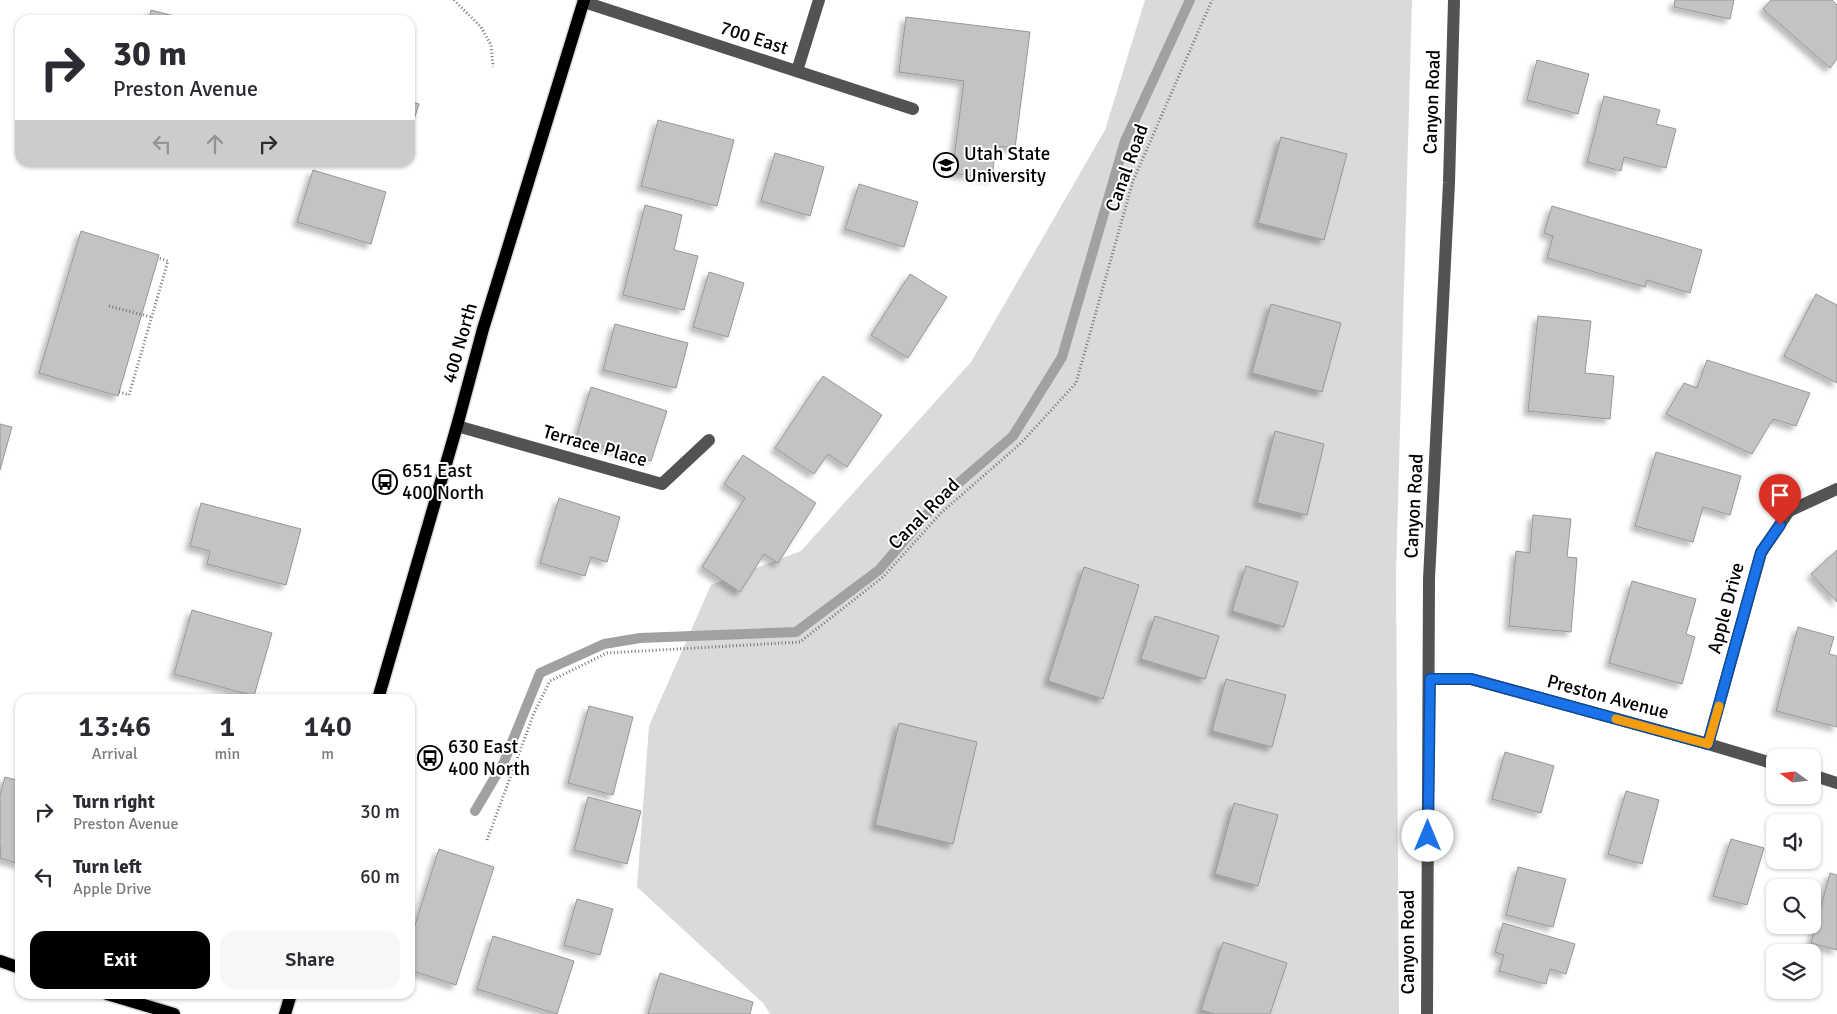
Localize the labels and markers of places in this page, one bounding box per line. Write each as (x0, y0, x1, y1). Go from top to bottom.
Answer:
place label: Utah State University (964, 142, 1050, 188)
school or university icon: Utah State University (933, 152, 959, 178)
place label: 651 East 400 North (402, 459, 484, 505)
bus stop icon: 651 East 400 North (372, 469, 398, 495)
pin (1759, 474, 1801, 525)
place label: 630 East 400 North (448, 735, 530, 781)
bus stop icon: 630 East 400 North (417, 745, 443, 771)

